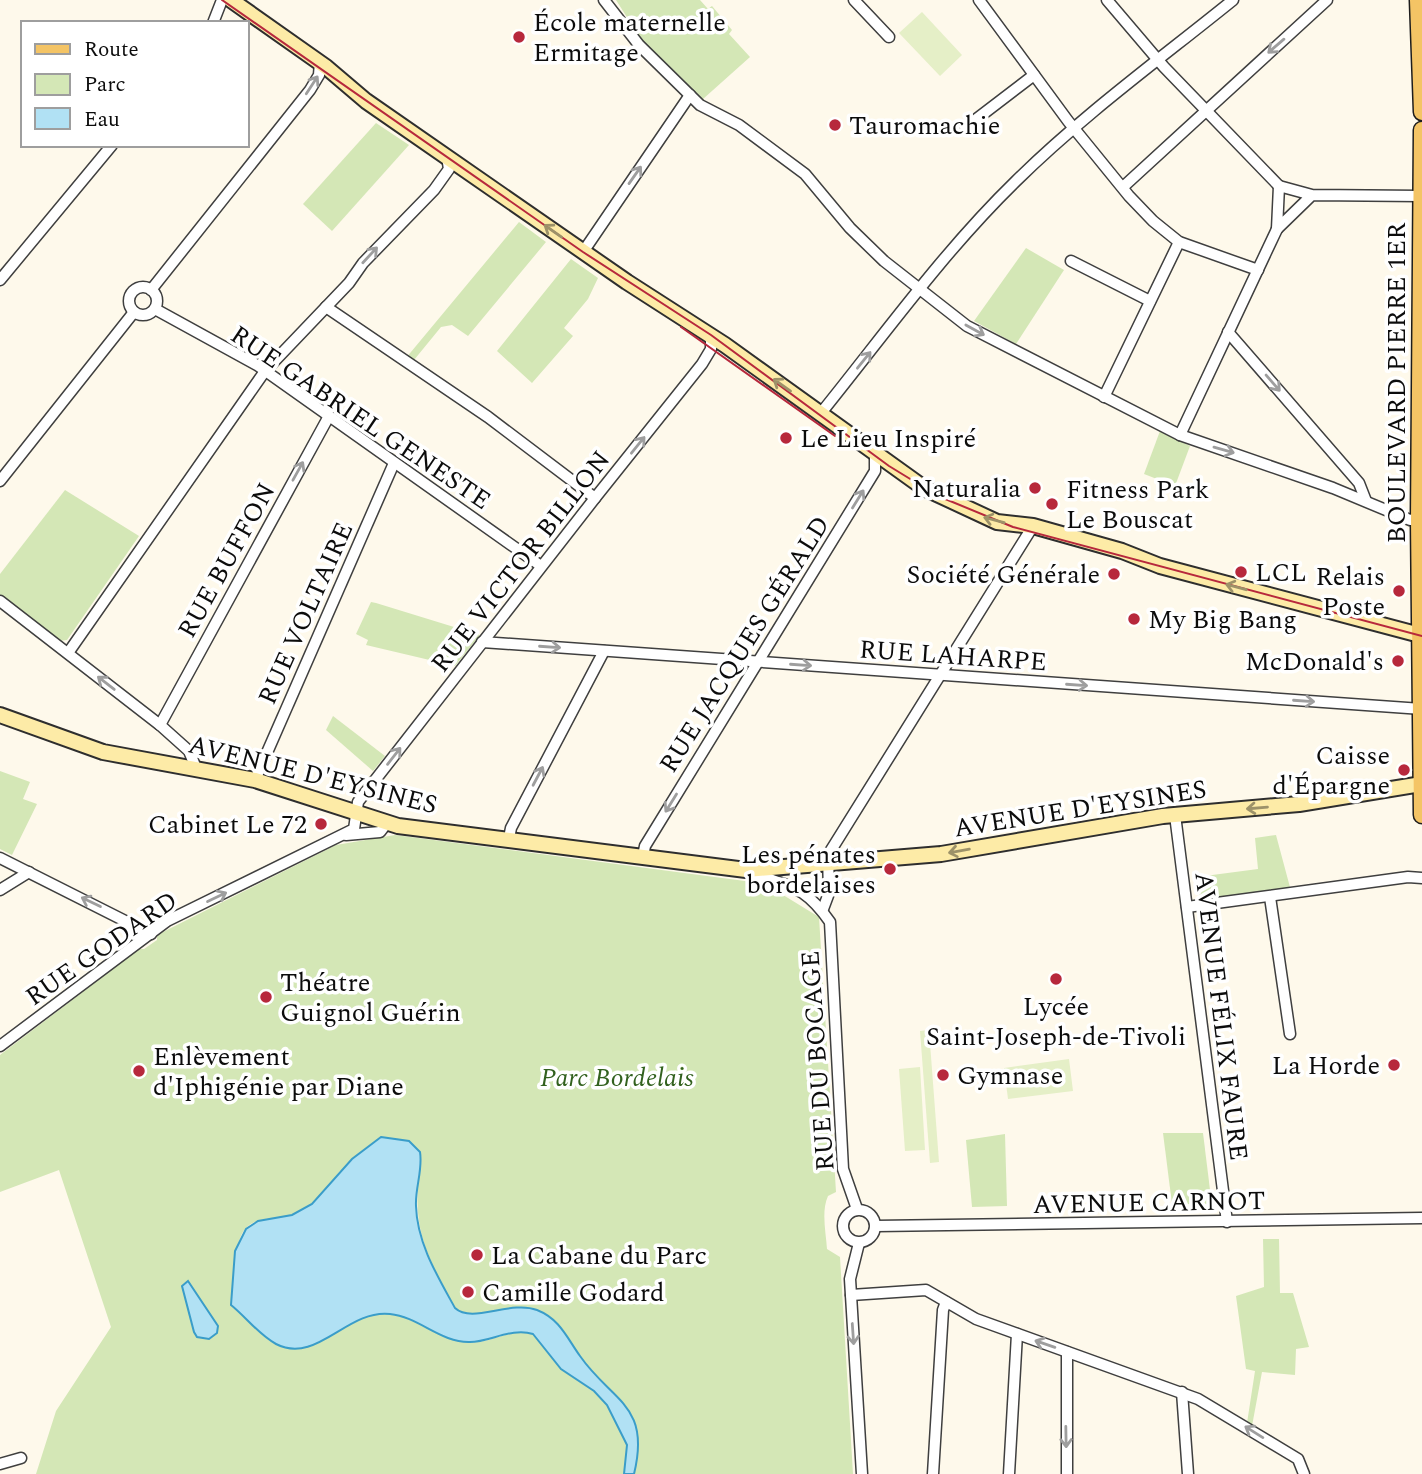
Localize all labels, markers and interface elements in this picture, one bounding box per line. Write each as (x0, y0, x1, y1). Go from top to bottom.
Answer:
place label: École maternelle Ermitage (533, 3, 726, 73)
legend (21, 21, 248, 147)
marker: École maternelle Ermitage (511, 29, 527, 45)
text: Route (84, 34, 139, 66)
one-way arrow (1267, 38, 1285, 54)
text: Parc (84, 69, 126, 101)
one-way arrow (306, 76, 320, 96)
text: Eau (84, 104, 120, 136)
place label: Tauromachie (849, 106, 1000, 146)
marker: Tauromachie (827, 117, 843, 133)
one-way arrow (628, 166, 642, 185)
street label: BOULEVARD PIERRE 1ER (1377, 222, 1417, 543)
one-way arrow (544, 224, 563, 238)
one-way arrow (362, 247, 379, 264)
street label: RUE GABRIEL GENESTE (222, 315, 499, 520)
one-way arrow (964, 324, 985, 337)
one-way arrow (856, 351, 872, 369)
one-way arrow (1265, 374, 1281, 392)
one-way arrow (773, 378, 792, 392)
place label: Le Lieu Inspiré (800, 419, 976, 459)
marker: Le Lieu Inspiré (778, 430, 794, 446)
one-way arrow (630, 436, 645, 454)
street label: RUE VICTOR BILLON (421, 442, 620, 681)
one-way arrow (1212, 444, 1234, 457)
one-way arrow (292, 462, 306, 482)
place label: Naturalia (912, 469, 1021, 509)
place label: Fitness Park Le Bouscat (1066, 470, 1209, 540)
street label: RUE BUFFON (168, 475, 286, 646)
marker: Naturalia (1027, 480, 1043, 496)
one-way arrow (852, 490, 866, 510)
marker: Fitness Park Le Bouscat (1044, 496, 1060, 512)
street label: RUE JACQUES GÉRALD (649, 508, 840, 781)
one-way arrow (983, 512, 1005, 525)
street label: RUE VOLTAIRE (248, 516, 364, 711)
place label: LCL (1255, 553, 1307, 593)
place label: Société Générale (906, 555, 1100, 595)
place label: Relais Poste (1316, 557, 1385, 627)
marker: LCL (1233, 564, 1249, 580)
marker: Société Générale (1106, 566, 1122, 582)
one-way arrow (1225, 580, 1248, 593)
marker: Relais Poste (1391, 583, 1407, 599)
place label: My Big Bang (1148, 600, 1297, 640)
marker: My Big Bang (1126, 611, 1142, 627)
street label: RUE LAHARPE (858, 629, 1048, 683)
one-way arrow (538, 641, 561, 654)
place label: McDonald's (1245, 642, 1384, 682)
marker: McDonald's (1390, 653, 1406, 669)
one-way arrow (790, 659, 812, 672)
one-way arrow (98, 675, 116, 691)
one-way arrow (1065, 678, 1088, 691)
one-way arrow (1292, 695, 1315, 708)
street label: AVENUE D'EYSINES (184, 725, 441, 825)
place label: Caisse d'Épargne (1272, 736, 1390, 806)
one-way arrow (387, 747, 402, 766)
marker: Caisse d'Épargne (1396, 762, 1412, 778)
one-way arrow (531, 767, 545, 787)
street label: AVENUE D'EYSINES (951, 769, 1209, 849)
one-way arrow (664, 793, 678, 813)
one-way arrow (1246, 802, 1268, 815)
place label: Cabinet Le 72 (148, 805, 307, 845)
marker: Cabinet Le 72 (313, 816, 329, 832)
place label: Les pénates bordelaises (741, 835, 876, 905)
one-way arrow (948, 845, 971, 858)
marker: Les pénates bordelaises (882, 861, 898, 877)
street label: AVENUE FÉLIX FAURE (1183, 869, 1259, 1163)
street label: RUE GODARD (17, 881, 186, 1016)
one-way arrow (206, 889, 227, 903)
one-way arrow (81, 895, 102, 908)
street label: RUE DU BOCAGE (790, 949, 846, 1173)
place label: Théatre Guignol Guérin (280, 963, 461, 1033)
marker: Lycée Saint-Joseph-de-Tivoli (1048, 971, 1064, 987)
place label: Lycée Saint-Joseph-de-Tivoli (926, 987, 1186, 1057)
marker: Théatre Guignol Guérin (258, 989, 274, 1005)
place label: Enlèvement d'Iphigénie par Diane (153, 1037, 404, 1107)
place label: La Horde (1272, 1046, 1380, 1086)
place label: Gymnase (957, 1056, 1063, 1096)
marker: La Horde (1386, 1057, 1402, 1073)
park label: Parc Bordelais (540, 1058, 694, 1098)
marker: Enlèvement d'Iphigénie par Diane (131, 1063, 147, 1079)
marker: Gymnase (935, 1067, 951, 1083)
street label: AVENUE CARNOT (1032, 1181, 1266, 1225)
place label: La Cabane du Parc (491, 1236, 707, 1276)
marker: La Cabane du Parc (469, 1247, 485, 1263)
place label: Camille Godard (482, 1273, 665, 1313)
marker: Camille Godard (460, 1284, 476, 1300)
one-way arrow (847, 1322, 860, 1345)
one-way arrow (1035, 1337, 1057, 1349)
one-way arrow (1245, 1424, 1265, 1438)
one-way arrow (1060, 1426, 1073, 1449)

